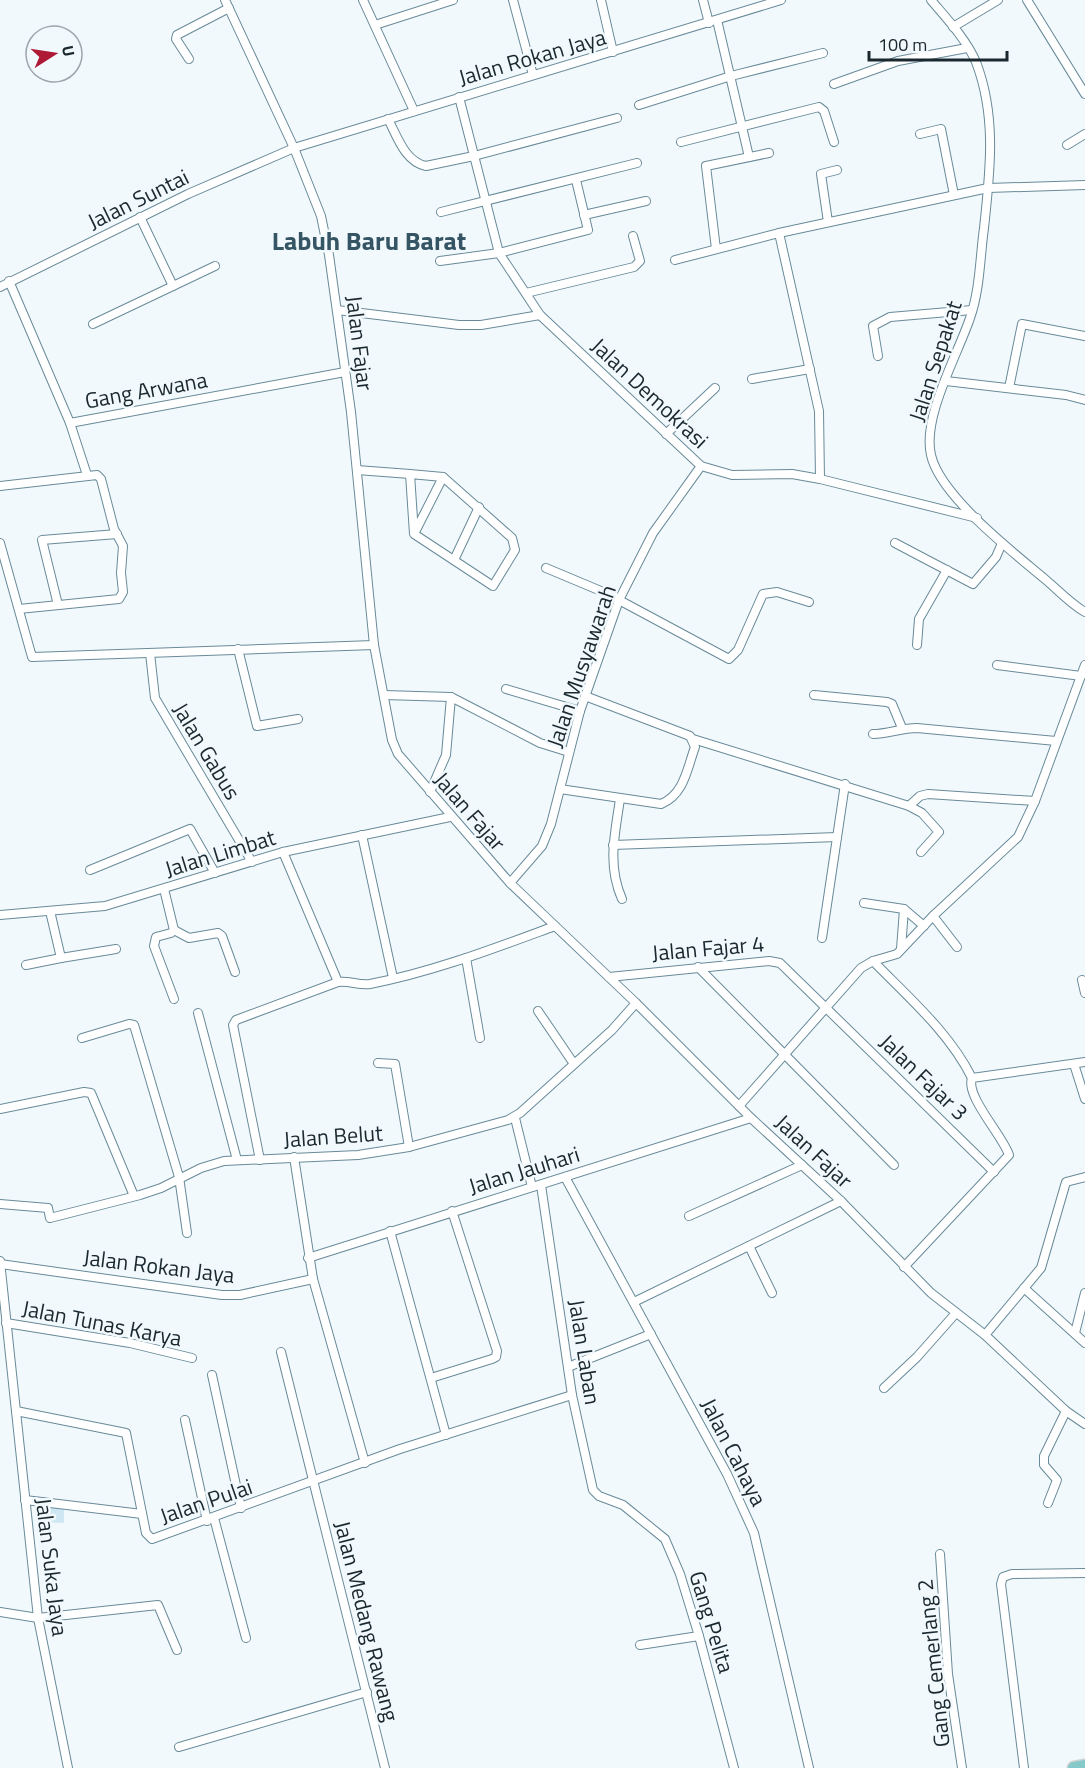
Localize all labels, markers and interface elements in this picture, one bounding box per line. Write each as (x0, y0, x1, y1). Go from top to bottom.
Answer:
street label: Jalan Rokan Jaya (454, 20, 610, 94)
north arrow (24, 24, 84, 84)
scale bar (869, 24, 1007, 62)
text: 100 m (878, 31, 927, 58)
text: U (56, 43, 81, 58)
street label: Jalan Suntai (82, 160, 194, 238)
district label: Labuh Baru Barat (272, 221, 466, 260)
street label: Jalan Fajar (337, 294, 383, 393)
street label: Jalan Sepakat (900, 296, 971, 426)
street label: Jalan Demokrasi (584, 330, 716, 456)
street label: Gang Arwana (82, 363, 210, 417)
street label: Jalan Musyawarah (537, 580, 625, 752)
street label: Jalan Gabus (165, 696, 249, 806)
street label: Jalan Fajar (426, 764, 514, 858)
street label: Jalan Limbat (160, 820, 280, 886)
street label: Jalan Fajar 4 (650, 926, 766, 970)
street label: Jalan Fajar 3 (872, 1026, 976, 1128)
street label: Jalan Fajar (767, 1106, 861, 1196)
street label: Jalan Belut (282, 1116, 384, 1156)
street label: Jalan Jauhari (464, 1137, 584, 1203)
street label: Jalan Rokan Jaya (82, 1240, 236, 1292)
street label: Jalan Tunas Karya (19, 1291, 185, 1355)
street label: Jalan Laban (560, 1297, 610, 1407)
street label: Jalan Cahaya (692, 1392, 776, 1512)
street label: Jalan Pulai (155, 1469, 257, 1533)
street label: Jalan Suka Jaya (27, 1496, 77, 1638)
street label: Jalan Medang Rawang (326, 1517, 408, 1725)
street label: Gang Pelita (680, 1567, 744, 1677)
street label: Gang Cemerlang 2 (907, 1577, 959, 1749)

